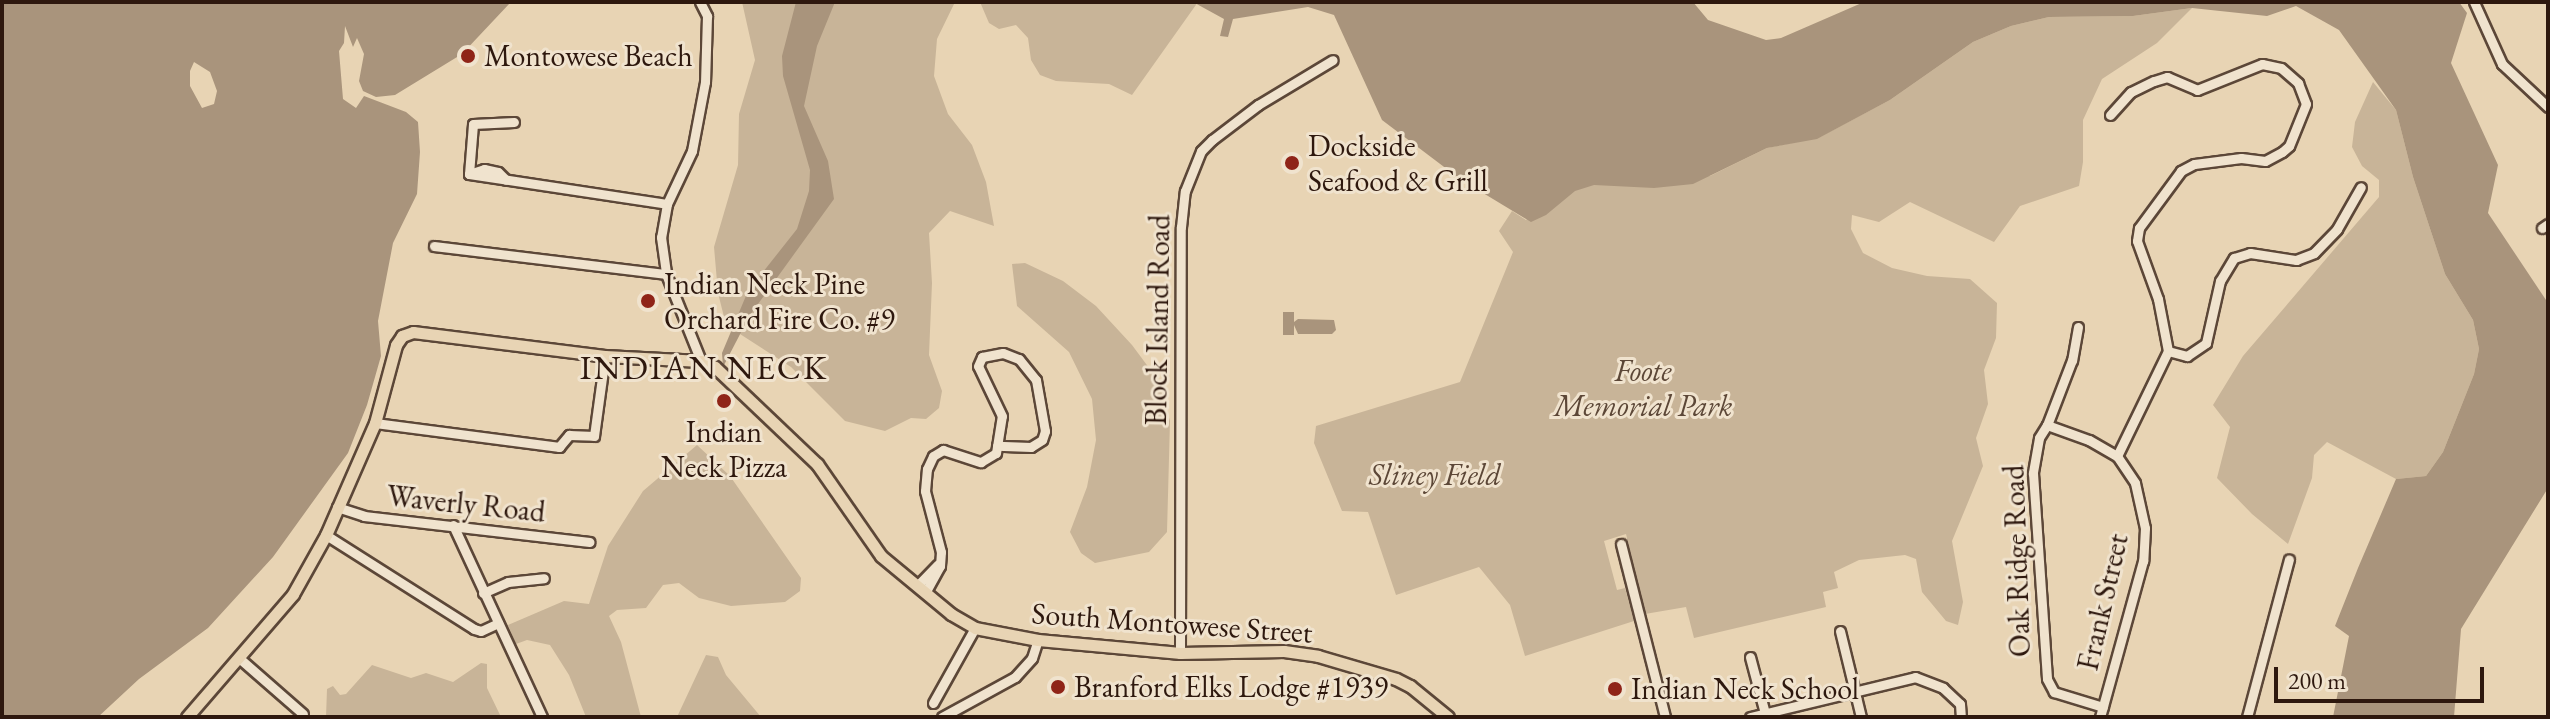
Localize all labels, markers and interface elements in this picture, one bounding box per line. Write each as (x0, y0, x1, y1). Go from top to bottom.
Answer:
place label: Montowese Beach (484, 38, 693, 74)
marker: Montowese Beach (459, 47, 477, 65)
place label: Dockside Seafood & Grill (1308, 128, 1488, 198)
marker: Dockside Seafood & Grill (1283, 154, 1301, 172)
street label: Block Island Road (1138, 214, 1178, 426)
place label: Indian Neck Pine Orchard Fire Co. #9 (664, 266, 895, 336)
marker: Indian Neck Pine Orchard Fire Co. #9 (639, 292, 657, 310)
district label: INDIAN NECK (580, 348, 828, 388)
park label: Foote Memorial Park (1554, 353, 1732, 424)
marker: Indian Neck Pizza (715, 392, 733, 410)
place label: Indian Neck Pizza (661, 414, 787, 484)
park label: Sliney Field (1369, 457, 1501, 493)
street label: Oak Ridge Road (1996, 464, 2038, 658)
street label: Waverly Road (385, 478, 547, 530)
street label: Frank Street (2070, 530, 2136, 674)
street label: South Montowese Street (1030, 595, 1314, 651)
scale bar (2278, 651, 2488, 701)
text: 200 m (2288, 665, 2346, 696)
place label: Branford Elks Lodge #1939 (1074, 669, 1388, 705)
place label: Indian Neck School (1631, 671, 1859, 707)
marker: Branford Elks Lodge #1939 (1049, 678, 1067, 696)
marker: Indian Neck School (1606, 680, 1624, 698)

